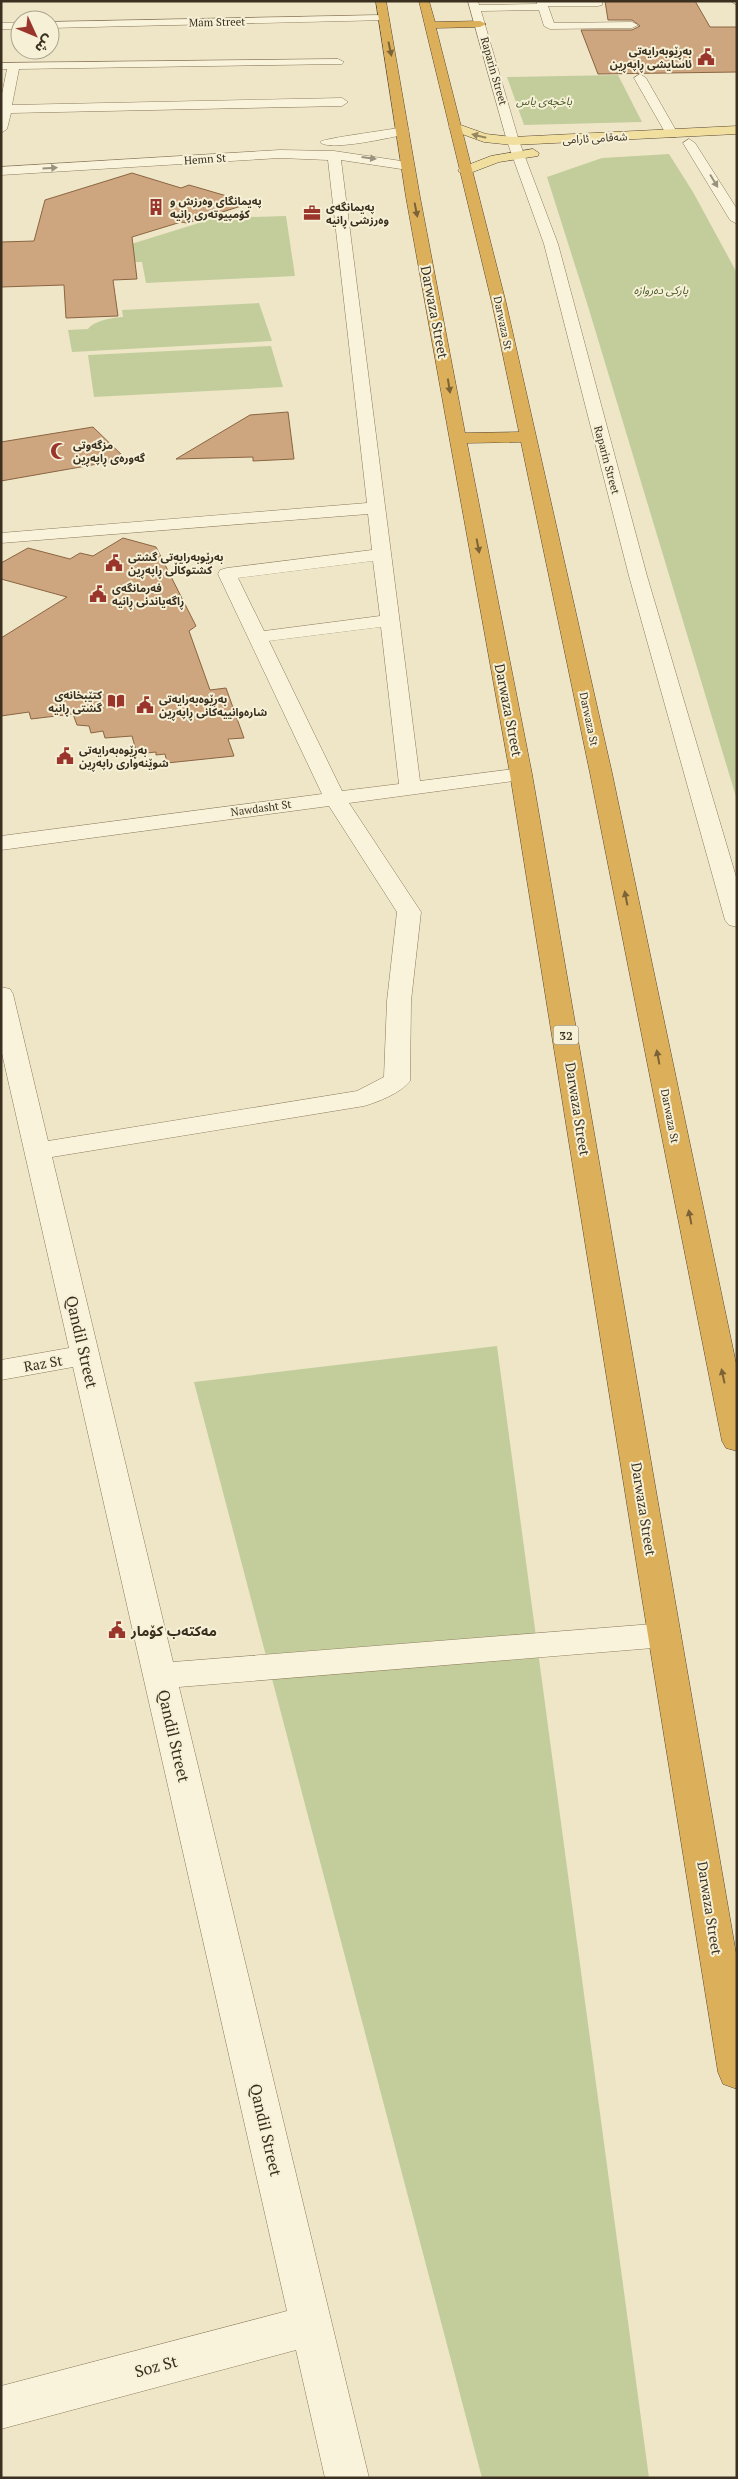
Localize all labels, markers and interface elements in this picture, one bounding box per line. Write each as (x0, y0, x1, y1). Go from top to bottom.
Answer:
north arrow (10, 10, 60, 60)
street label: Mam Street (189, 15, 245, 29)
text: ش (31, 31, 58, 58)
street label: Raparin Street (478, 35, 510, 107)
one-way arrow (386, 42, 394, 57)
place label: بەڕێوبەرایەتی ئاسایشی ڕاپەڕین (610, 44, 692, 73)
public building icon: بەڕێوبەرایەتی ئاسایشی ڕاپەڕین (696, 47, 716, 67)
park label: باخچەی یاس (516, 94, 573, 109)
street label: شەقامی ئارامی (562, 129, 628, 147)
one-way arrow (471, 132, 486, 140)
street label: Hemn St (183, 151, 227, 167)
one-way arrow (362, 154, 378, 162)
one-way arrow (42, 164, 58, 172)
one-way arrow (710, 174, 719, 187)
place label: پەیمانگای وەرزش و کۆمپیوتەری ڕانیە (170, 194, 262, 223)
building icon: پەیمانگای وەرزش و کۆمپیوتەری ڕانیە (146, 197, 166, 217)
place label: پەیمانگەی وەرزشی ڕانیە (326, 200, 389, 229)
one-way arrow (412, 202, 420, 218)
office icon: پەیمانگەی وەرزشی ڕانیە (302, 203, 322, 223)
street label: Darwaza Street (417, 264, 453, 361)
park label: پارکی دەروازە (634, 283, 689, 298)
street label: Darwaza St (490, 295, 516, 351)
one-way arrow (446, 379, 454, 395)
street label: Raparin Street (591, 424, 623, 496)
place label: مزگەوتی گەورەی ڕاپەڕین (73, 438, 146, 467)
mosque icon: مزگەوتی گەورەی ڕاپەڕین (49, 441, 69, 461)
one-way arrow (475, 539, 483, 555)
place label: بەڕێوبەرایەتی گشتی کشتوکاڵی ڕاپەڕین (128, 550, 224, 579)
public building icon: بەڕێوبەرایەتی گشتی کشتوکاڵی ڕاپەڕین (104, 553, 124, 573)
place label: فەرمانگەی ڕاگەیاندنی ڕانیە (112, 581, 184, 610)
public building icon: فەرمانگەی ڕاگەیاندنی ڕانیە (88, 584, 108, 604)
street label: Darwaza Street (491, 662, 527, 759)
place label: کتێبخانەی گشتی ڕانیە (48, 688, 103, 717)
library icon: کتێبخانەی گشتی ڕانیە (106, 691, 126, 711)
street label: Darwaza St (576, 691, 602, 747)
place label: بەڕێوەبەرایەتی شارەوانییەکانی ڕاپەڕین (159, 692, 267, 721)
public building icon: بەڕێوەبەرایەتی شارەوانییەکانی ڕاپەڕین (135, 695, 155, 715)
place label: بەڕێوەبەرایەتی شوێنەواری راپەڕین (79, 743, 169, 772)
public building icon: بەڕێوەبەرایەتی شوێنەواری راپەڕین (55, 746, 75, 766)
street label: Nawdasht St (230, 797, 292, 819)
one-way arrow (622, 889, 630, 905)
road number: 32 (554, 1026, 578, 1044)
one-way arrow (654, 1049, 662, 1065)
street label: Darwaza Street (561, 1061, 595, 1158)
street label: Darwaza St (658, 1088, 682, 1144)
one-way arrow (686, 1208, 694, 1224)
street label: Qandil Street (61, 1293, 103, 1391)
street label: Raz St (22, 1350, 65, 1376)
one-way arrow (719, 1368, 727, 1383)
street label: Darwaza Street (627, 1461, 661, 1558)
public building icon: مەکتەب کۆمار (107, 1620, 127, 1640)
place label: مەکتەب کۆمار (130, 1621, 217, 1640)
street label: Qandil Street (153, 1687, 195, 1785)
street label: Darwaza Street (693, 1860, 727, 1957)
street label: Qandil Street (245, 2081, 287, 2179)
street label: Soz St (132, 2350, 180, 2382)

